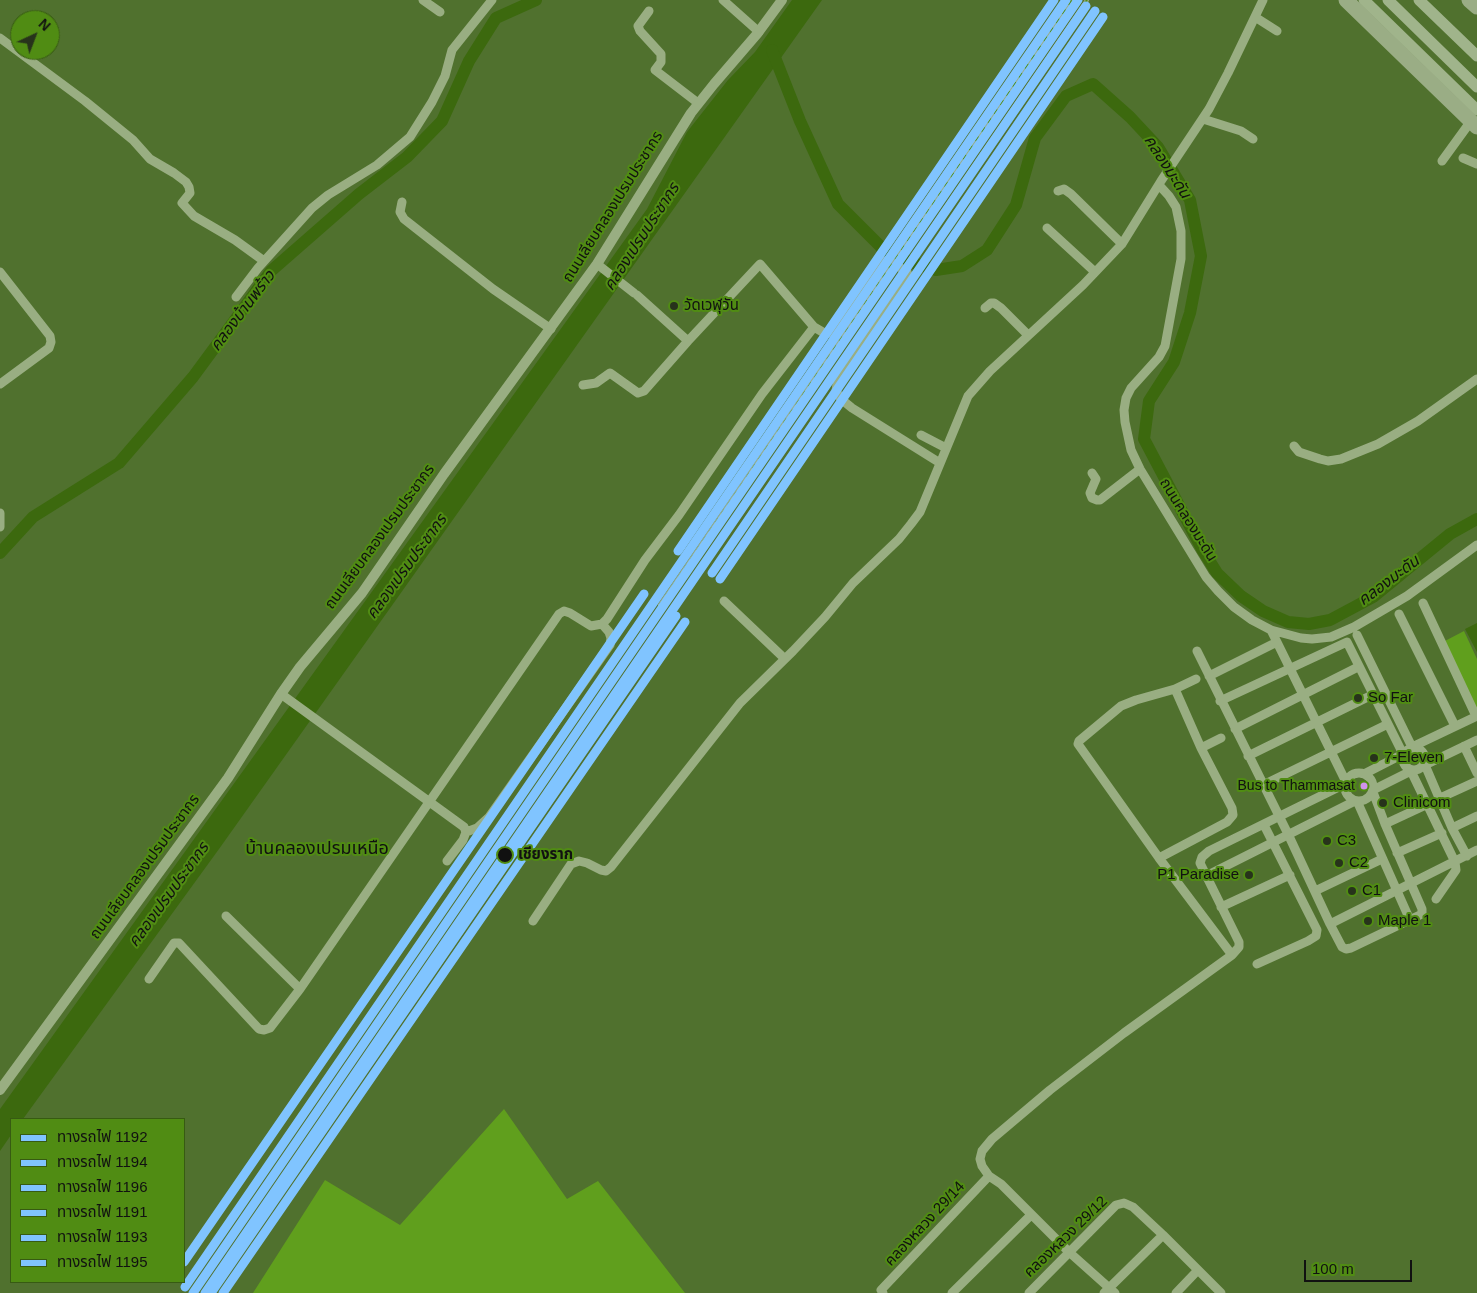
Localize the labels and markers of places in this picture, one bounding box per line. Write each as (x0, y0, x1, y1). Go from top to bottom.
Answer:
place label: วัดเวฬุวัน (684, 297, 739, 315)
marker: วัดเวฬุวัน (668, 300, 680, 312)
place label: So Far (1368, 689, 1413, 707)
marker: So Far (1352, 692, 1364, 704)
place label: 7-Eleven (1384, 749, 1443, 767)
marker: 7-Eleven (1368, 752, 1380, 764)
place label: Bus to Thammasat (1238, 778, 1355, 794)
marker: Bus to Thammasat (1359, 781, 1369, 791)
place label: Clinicom (1393, 794, 1451, 812)
marker: Clinicom (1377, 797, 1389, 809)
place label: C3 (1337, 832, 1356, 850)
marker: C3 (1321, 835, 1333, 847)
marker: เชียงราก (496, 846, 514, 864)
place label: เชียงราก (518, 846, 573, 864)
place label: C2 (1349, 854, 1368, 872)
marker: C2 (1333, 857, 1345, 869)
place label: P1 Paradise (1157, 866, 1239, 884)
marker: P1 Paradise (1243, 869, 1255, 881)
place label: C1 (1362, 882, 1381, 900)
marker: C1 (1346, 885, 1358, 897)
place label: Maple 1 (1378, 912, 1431, 930)
marker: Maple 1 (1362, 915, 1374, 927)

